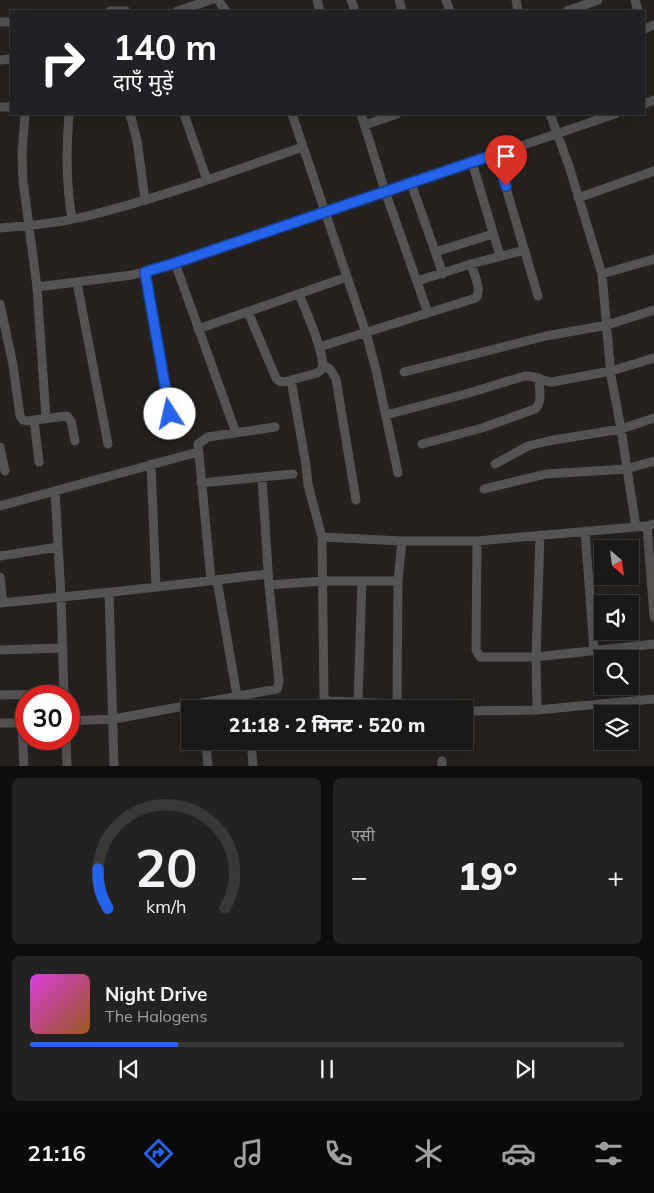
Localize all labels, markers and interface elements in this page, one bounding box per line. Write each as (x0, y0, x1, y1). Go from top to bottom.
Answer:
text: 140 m (113, 25, 217, 69)
icon: right (30, 30, 95, 95)
text: दाएँ मुड़ें (113, 68, 173, 96)
pin (485, 135, 527, 186)
icon: arrive (492, 142, 520, 170)
position arrow (143, 387, 195, 439)
north arrow (594, 540, 639, 585)
map controls (594, 540, 639, 750)
button: sound (594, 595, 639, 640)
button: search (594, 650, 639, 695)
speed limit sign: 30 (15, 685, 80, 750)
button: layers (594, 705, 639, 750)
text: 21:18 · 2 मिनट · 520 m (229, 713, 425, 737)
text: एसी (351, 825, 375, 845)
text: 20 (135, 835, 198, 900)
text: 19° (457, 852, 518, 900)
text: − (351, 859, 368, 894)
text: + (607, 859, 624, 894)
text: km/h (146, 895, 187, 917)
text: Night Drive (105, 982, 207, 1006)
text: The Halogens (105, 1006, 207, 1026)
icon: previous (115, 1055, 143, 1083)
icon: pause (313, 1055, 341, 1083)
icon: next (511, 1055, 539, 1083)
icon: directions (141, 1136, 176, 1171)
icon: music (231, 1136, 266, 1171)
icon: phone (321, 1136, 356, 1171)
icon: climate (411, 1136, 446, 1171)
icon: car (501, 1136, 536, 1171)
icon: filters (591, 1136, 626, 1171)
text: 21:16 (28, 1139, 86, 1167)

